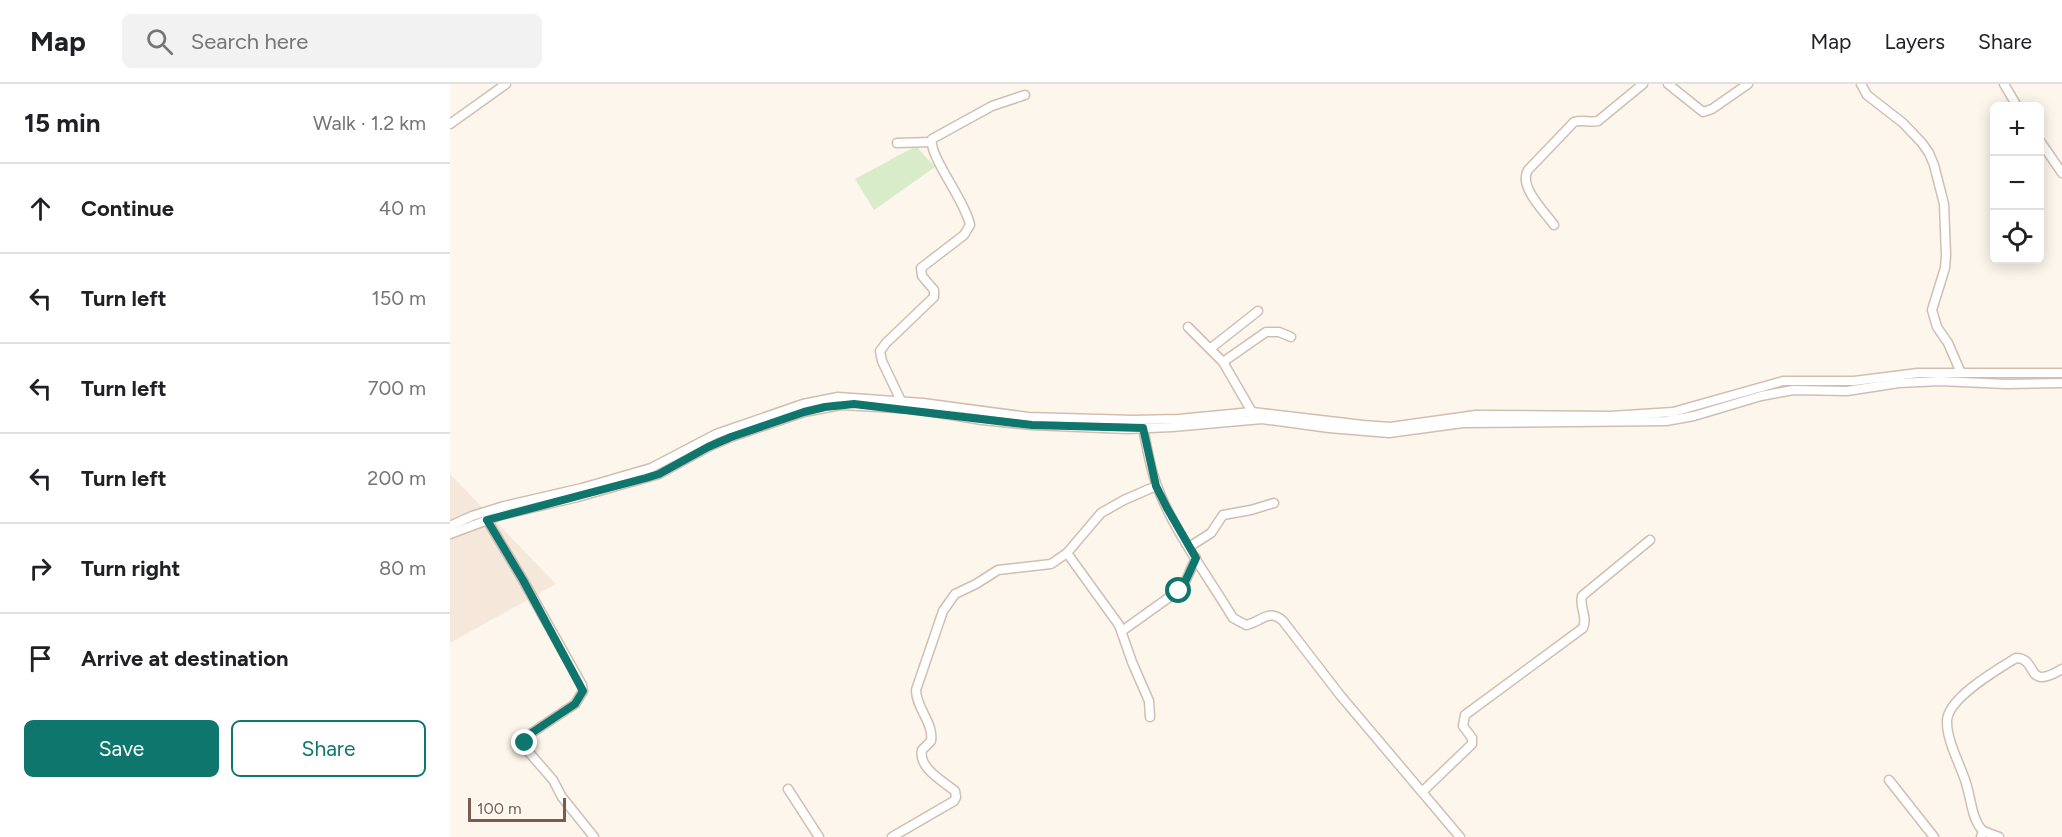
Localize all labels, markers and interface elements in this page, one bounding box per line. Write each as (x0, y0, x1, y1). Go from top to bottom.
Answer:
search box (122, 14, 542, 68)
text: Map (30, 24, 86, 58)
icon: search (143, 25, 176, 58)
text: Search here (191, 28, 308, 55)
text: Map (1811, 29, 1851, 54)
text: Layers (1884, 29, 1945, 54)
text: Share (1978, 29, 2032, 54)
map controls (1990, 102, 2044, 264)
button: + (1990, 102, 2044, 156)
text: 15 min (24, 107, 101, 139)
text: Walk · 1.2 km (313, 111, 426, 135)
button: − (1990, 156, 2044, 210)
icon: ahead (24, 192, 57, 225)
text: Continue (81, 195, 174, 222)
text: 40 m (379, 196, 426, 220)
button: locate (1990, 210, 2044, 264)
icon: left (24, 282, 57, 315)
text: Turn left (81, 285, 167, 312)
text: 150 m (371, 286, 426, 310)
icon: left (24, 372, 57, 405)
text: Turn left (81, 375, 167, 402)
text: 700 m (368, 376, 426, 400)
icon: left (24, 462, 57, 495)
text: Turn left (81, 465, 167, 492)
text: 200 m (367, 466, 426, 490)
icon: right (24, 552, 57, 585)
text: Turn right (81, 555, 180, 582)
text: 80 m (379, 556, 426, 580)
route start (1165, 577, 1191, 603)
icon: arrive (24, 642, 57, 675)
text: Arrive at destination (81, 645, 289, 672)
button: Save (24, 720, 219, 777)
button: Share (231, 720, 426, 777)
route end (511, 729, 537, 755)
scale bar (468, 795, 566, 822)
text: 100 m (477, 799, 522, 818)

